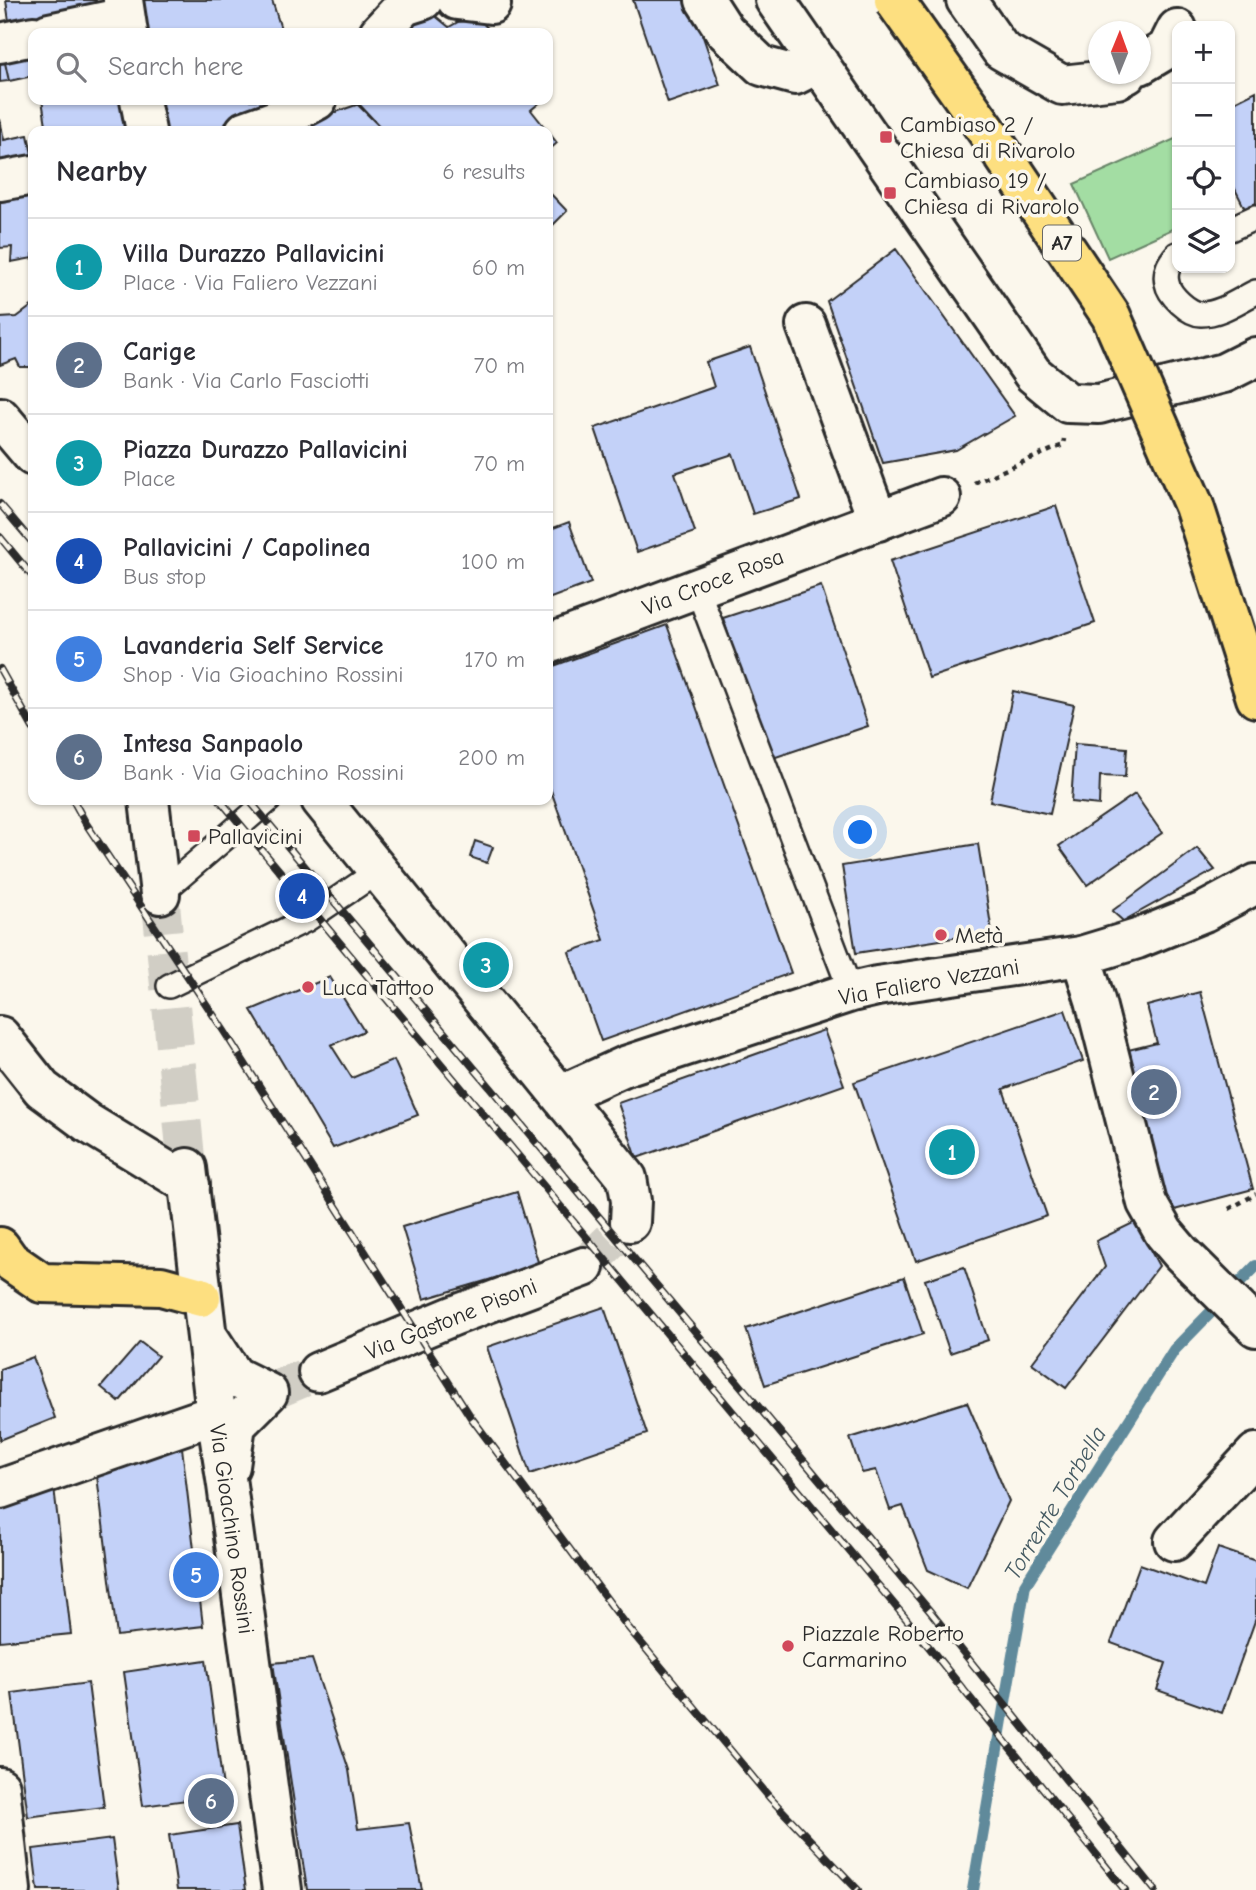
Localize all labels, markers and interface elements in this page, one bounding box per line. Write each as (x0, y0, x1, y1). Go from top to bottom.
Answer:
north arrow (1088, 21, 1151, 84)
map controls (1172, 21, 1235, 273)
button: + (1172, 21, 1235, 84)
search box (28, 28, 553, 105)
icon: search (52, 48, 90, 86)
text: Search here (108, 52, 243, 82)
button: − (1172, 84, 1235, 147)
place label: Cambiaso 2 / Chiesa di Rivarolo (900, 111, 1075, 164)
marker: Cambiaso 2 / Chiesa di Rivarolo (878, 129, 894, 145)
button: locate (1172, 147, 1235, 210)
text: Nearby (56, 154, 147, 189)
text: 6 results (442, 158, 525, 185)
place label: Cambiaso 19 / Chiesa di Rivarolo (904, 167, 1079, 220)
marker: Cambiaso 19 / Chiesa di Rivarolo (882, 185, 898, 201)
button: layers (1172, 210, 1235, 273)
road number: A7 (1043, 226, 1081, 260)
text: Villa Durazzo Pallavicini (123, 239, 385, 269)
text: 1 (74, 254, 84, 281)
text: 60 m (472, 254, 525, 281)
text: Place · Via Faliero Vezzani (123, 269, 378, 296)
text: Carige (123, 337, 196, 367)
text: 2 (73, 352, 85, 379)
text: 70 m (473, 352, 525, 379)
text: Bank · Via Carlo Fasciotti (123, 367, 369, 394)
text: Piazza Durazzo Pallavicini (123, 435, 408, 465)
text: 3 (73, 450, 85, 477)
text: 70 m (473, 450, 525, 477)
text: Place (123, 465, 175, 492)
text: Pallavicini / Capolinea (123, 533, 371, 563)
street label: Via Croce Rosa (639, 543, 787, 621)
text: 4 (74, 548, 84, 575)
text: 100 m (461, 548, 525, 575)
text: Bus stop (123, 563, 206, 590)
text: Lavanderia Self Service (123, 631, 384, 661)
text: 5 (73, 646, 85, 673)
text: 170 m (464, 646, 525, 673)
text: Shop · Via Gioachino Rossini (123, 661, 404, 688)
text: Intesa Sanpaolo (123, 729, 303, 759)
text: 6 (73, 744, 85, 771)
text: 200 m (458, 744, 525, 771)
text: Bank · Via Gioachino Rossini (123, 759, 404, 786)
your location (843, 815, 877, 849)
place label: Pallavicini (208, 823, 303, 850)
marker: Pallavicini (186, 828, 202, 844)
pin: 4 (279, 870, 325, 922)
place label: Metà (955, 922, 1004, 949)
marker: Metà (933, 927, 949, 943)
pin: 3 (463, 939, 509, 991)
street label: Via Faliero Vezzani (837, 953, 1021, 1011)
place label: Luca Tattoo (322, 974, 434, 1001)
marker: Luca Tattoo (300, 979, 316, 995)
pin: 2 (1131, 1066, 1177, 1118)
pin: 1 (929, 1126, 975, 1178)
street label: Via Gastone Pisoni (361, 1272, 541, 1366)
water label: Torrente Torbella (998, 1421, 1112, 1585)
street label: Via Gioachino Rossini (204, 1422, 260, 1636)
pin: 5 (173, 1549, 219, 1601)
place label: Piazzale Roberto Carmarino (802, 1620, 964, 1673)
marker: Piazzale Roberto Carmarino (780, 1638, 796, 1654)
pin: 6 (188, 1775, 234, 1827)

